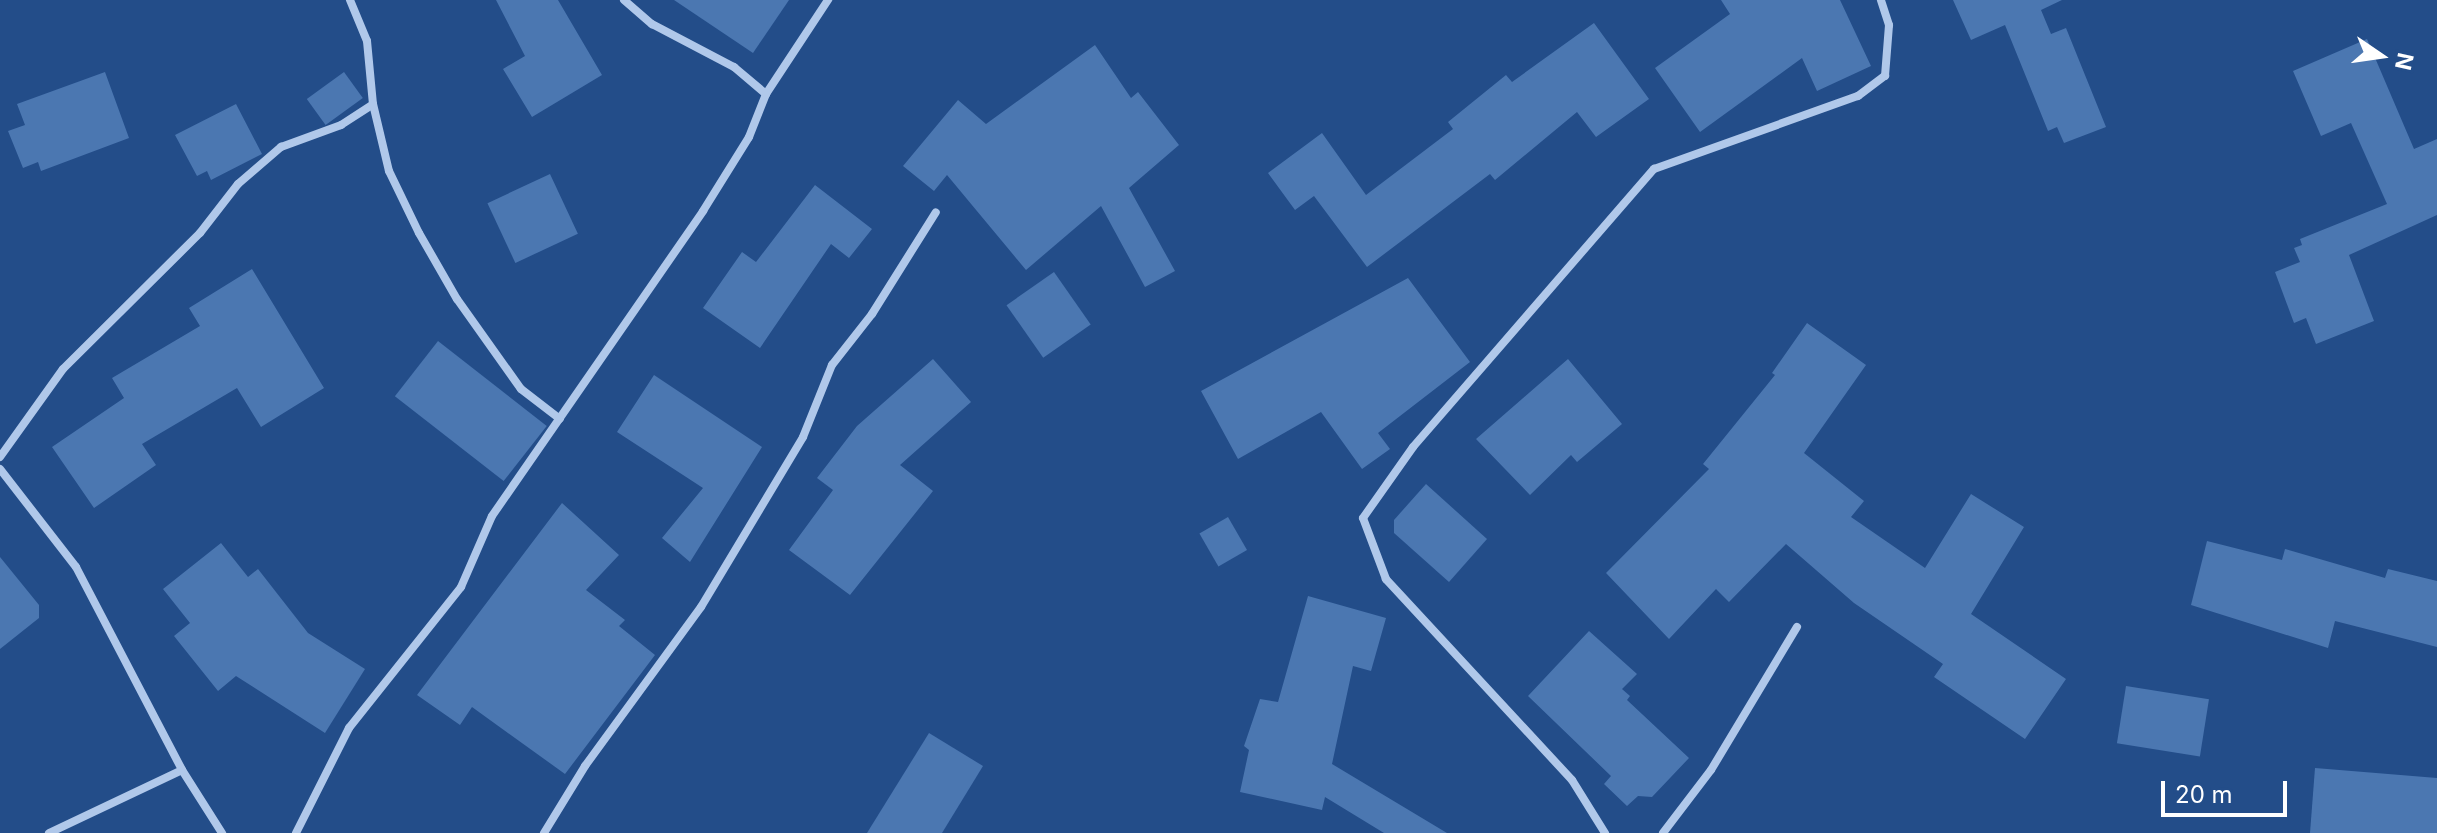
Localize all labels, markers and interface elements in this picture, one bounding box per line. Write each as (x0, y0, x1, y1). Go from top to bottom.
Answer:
north arrow (2341, 16, 2421, 96)
text: N (2390, 50, 2419, 72)
scale bar (2165, 765, 2291, 815)
text: 20 m (2175, 780, 2233, 809)

